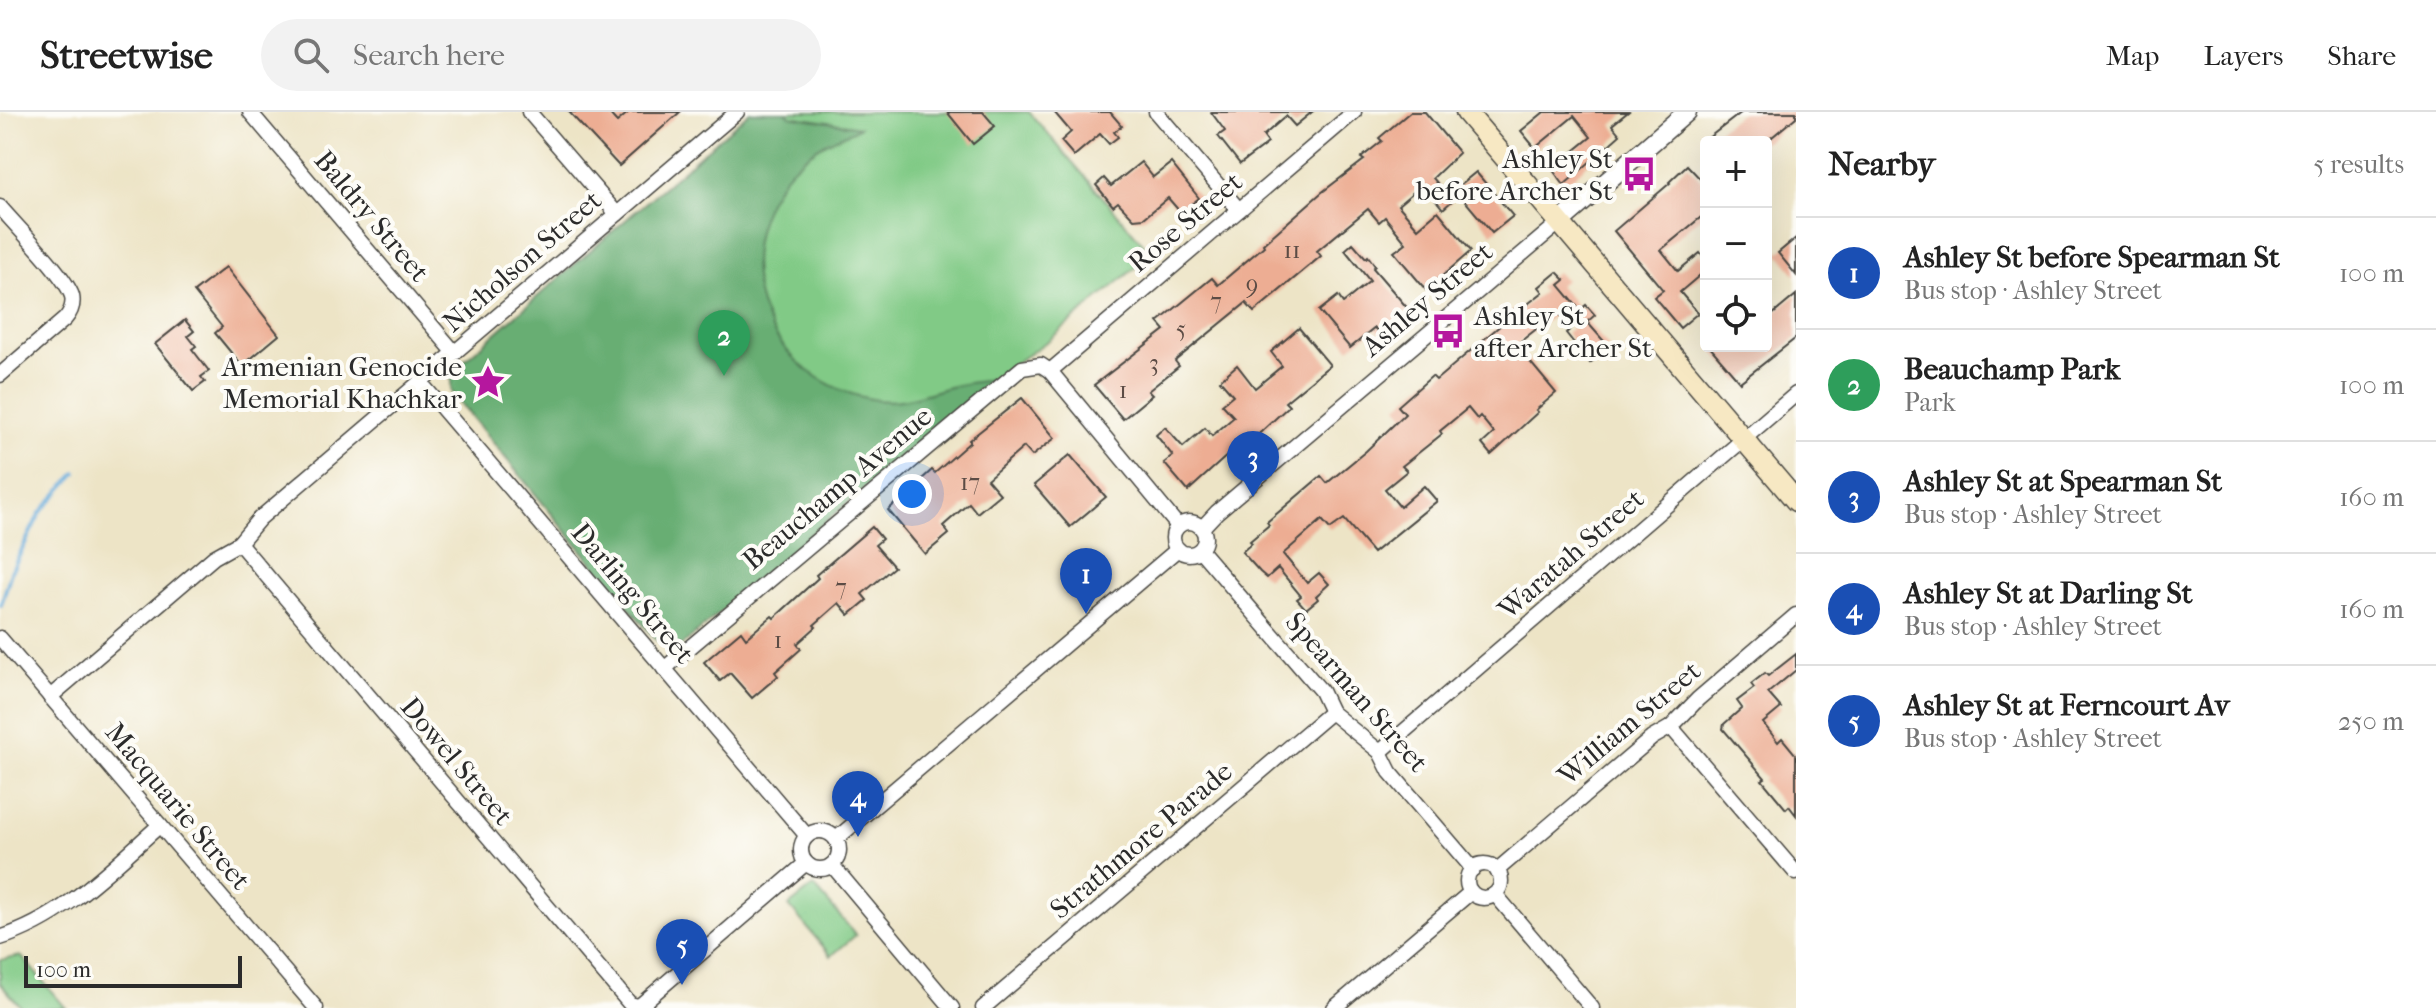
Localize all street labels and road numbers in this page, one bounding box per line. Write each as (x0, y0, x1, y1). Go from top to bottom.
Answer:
street label: Baldry Street (308, 144, 436, 288)
street label: Rose Street (1121, 165, 1249, 279)
street label: Nicholson Street (436, 183, 608, 339)
street label: Ashley Street (1354, 235, 1499, 364)
street label: Beauchamp Avenue (736, 399, 938, 577)
street label: Waratah Street (1491, 482, 1650, 627)
street label: Darling Street (565, 516, 701, 670)
street label: Spearman Street (1279, 605, 1435, 779)
street label: William Street (1550, 654, 1707, 793)
street label: Dowel Street (394, 690, 520, 832)
street label: Macquarie Street (99, 716, 257, 896)
street label: Strathmore Parade (1043, 754, 1239, 926)

